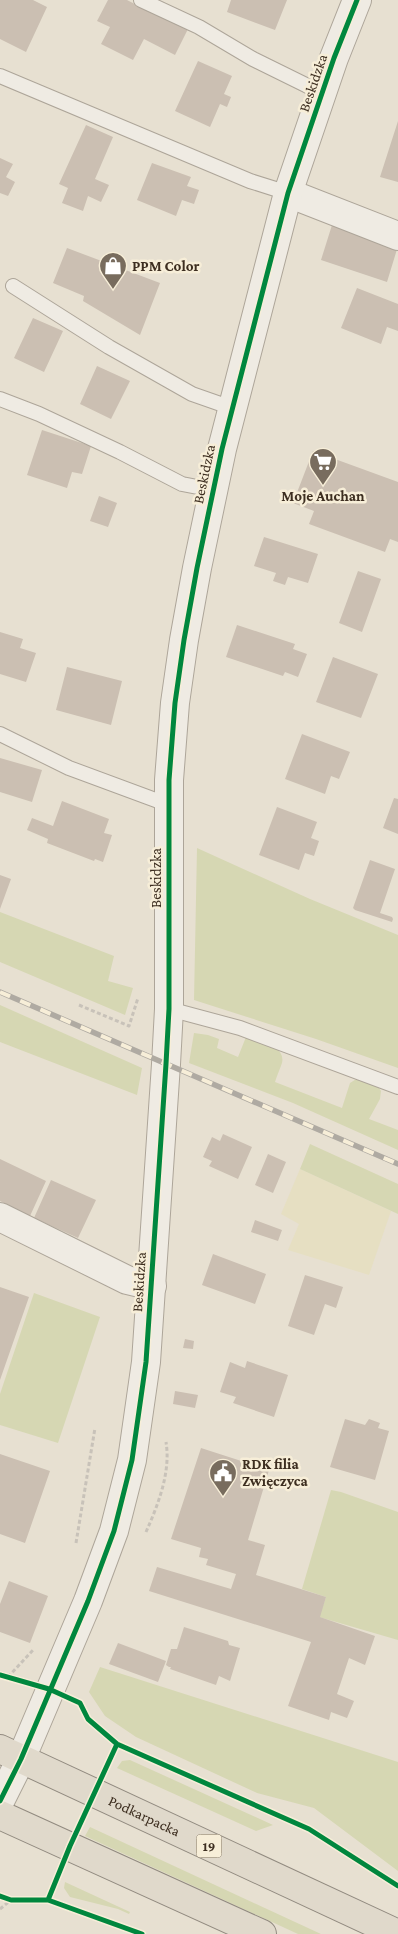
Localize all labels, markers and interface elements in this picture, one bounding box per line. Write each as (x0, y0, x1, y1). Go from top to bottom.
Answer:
street label: Beskidzka (296, 52, 330, 114)
shop icon: PPM Color (98, 251, 128, 290)
place label: PPM Color (132, 258, 200, 274)
street label: Beskidzka (190, 443, 218, 505)
supermarket icon: Moje Auchan (308, 447, 338, 486)
place label: Moje Auchan (281, 488, 365, 505)
street label: Beskidzka (148, 848, 164, 908)
street label: Beskidzka (129, 1251, 149, 1313)
place label: RDK filia Zwięczyca (242, 1456, 308, 1489)
public building icon: RDK filia Zwięczyca (208, 1458, 238, 1497)
street label: Podkarpacka (106, 1793, 183, 1840)
road number: 19 (196, 1834, 222, 1858)

